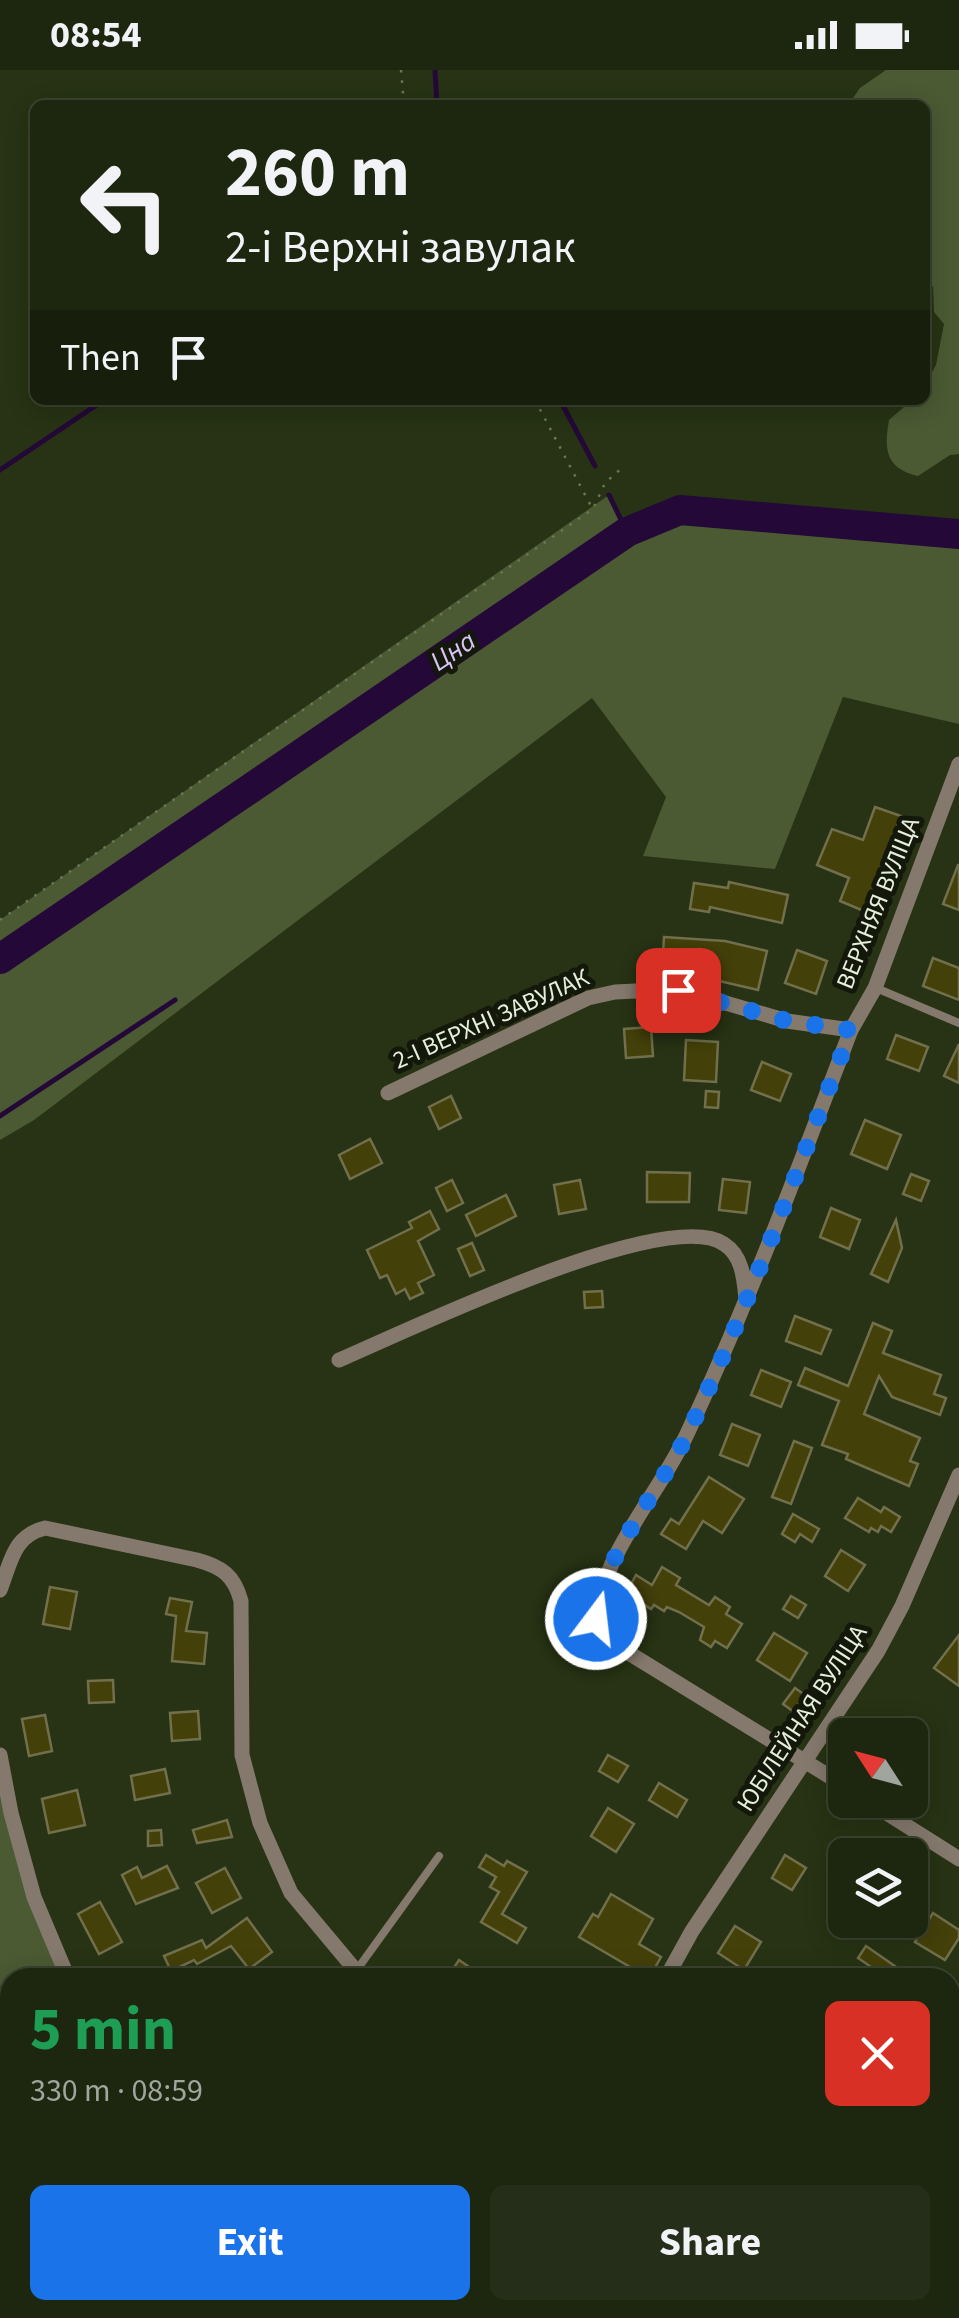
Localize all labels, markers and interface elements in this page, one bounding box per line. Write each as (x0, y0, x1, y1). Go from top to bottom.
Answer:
text: 08:54 (50, 8, 142, 62)
text: 260 m (225, 123, 410, 223)
icon: left (60, 140, 190, 270)
text: 2-і Верхні завулак (225, 216, 575, 280)
icon: arrive (161, 330, 216, 385)
text: Then (60, 331, 141, 385)
water label: Цна (422, 621, 484, 681)
street label: ВЕРХНЯЯ ВУЛІЦА (827, 811, 929, 994)
pin (636, 948, 721, 1033)
street label: 2-І ВЕРХНІ ЗАВУЛАК (387, 959, 595, 1078)
icon: arrive (651, 963, 706, 1018)
position arrow (544, 1567, 648, 1671)
street label: ЮБІЛЕЙНАЯ ВУЛІЦА (728, 1617, 876, 1819)
north arrow (828, 1718, 928, 1818)
map controls (828, 1718, 928, 1938)
button: layers (828, 1838, 928, 1938)
text: 5 min (30, 1988, 176, 2073)
button: close (825, 2001, 930, 2106)
text: 330 m · 08:59 (30, 2068, 203, 2114)
button: Exit (30, 2185, 470, 2300)
button: Share (490, 2185, 930, 2300)

